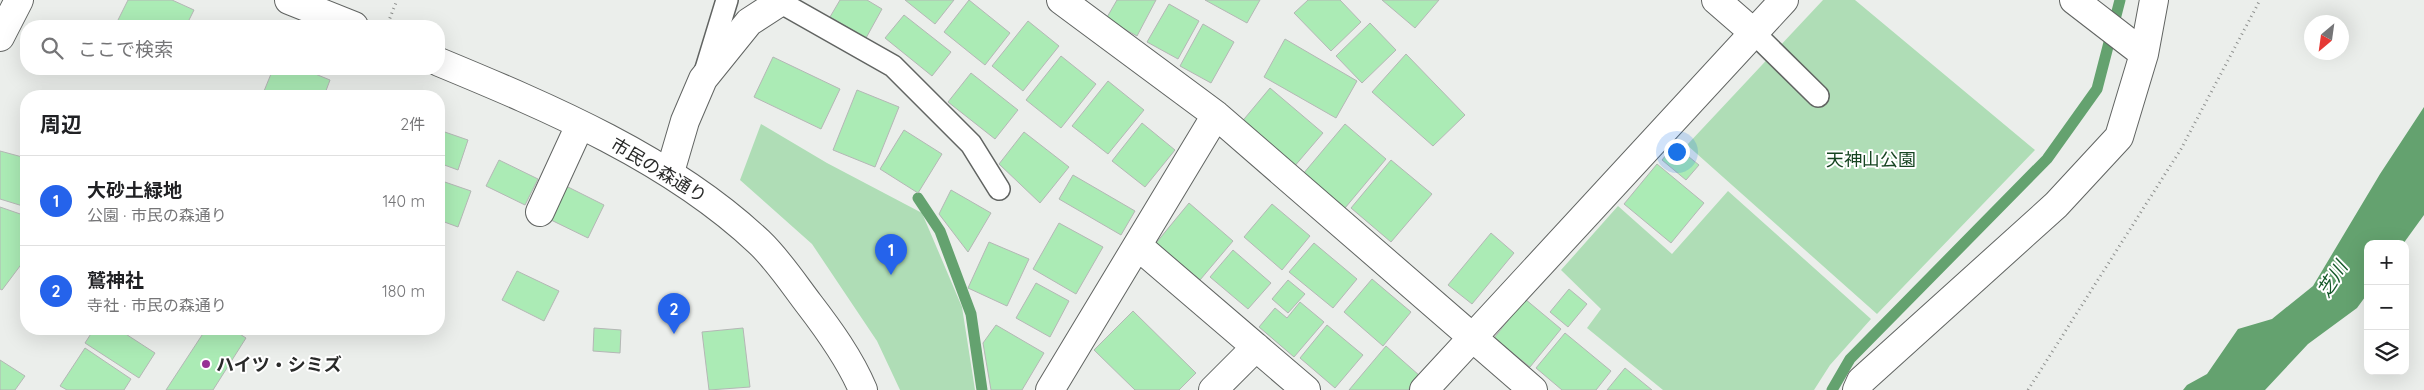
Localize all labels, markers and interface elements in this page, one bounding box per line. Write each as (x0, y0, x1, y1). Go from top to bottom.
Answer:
north arrow (2304, 15, 2349, 60)
search box (20, 20, 445, 75)
icon: search (38, 34, 66, 62)
text: ここで検索 (78, 37, 173, 61)
text: 周辺 (40, 111, 82, 137)
text: 2件 (400, 114, 425, 134)
street label: 市民の森通り (607, 132, 711, 208)
your location (1664, 139, 1690, 165)
park label: 天神山公園 (1826, 148, 1916, 171)
text: 大砂土緑地 (87, 178, 182, 202)
text: 1 (53, 191, 59, 211)
text: 140 m (382, 191, 425, 211)
text: 公園 · 市民の森通り (87, 205, 227, 225)
pin: 1 (875, 234, 907, 275)
map controls (2364, 240, 2409, 375)
button: + (2364, 240, 2409, 285)
water label: 芝川 (2312, 255, 2353, 301)
text: 鷲神社 (87, 268, 144, 292)
text: 2 (51, 281, 61, 301)
text: 180 m (382, 281, 425, 301)
button: − (2364, 285, 2409, 330)
pin: 2 (658, 293, 690, 334)
text: 寺社 · 市民の森通り (87, 295, 227, 315)
button: layers (2364, 330, 2409, 375)
place label: ハイツ・シミズ (216, 353, 342, 376)
marker: ハイツ・シミズ (200, 358, 212, 370)

